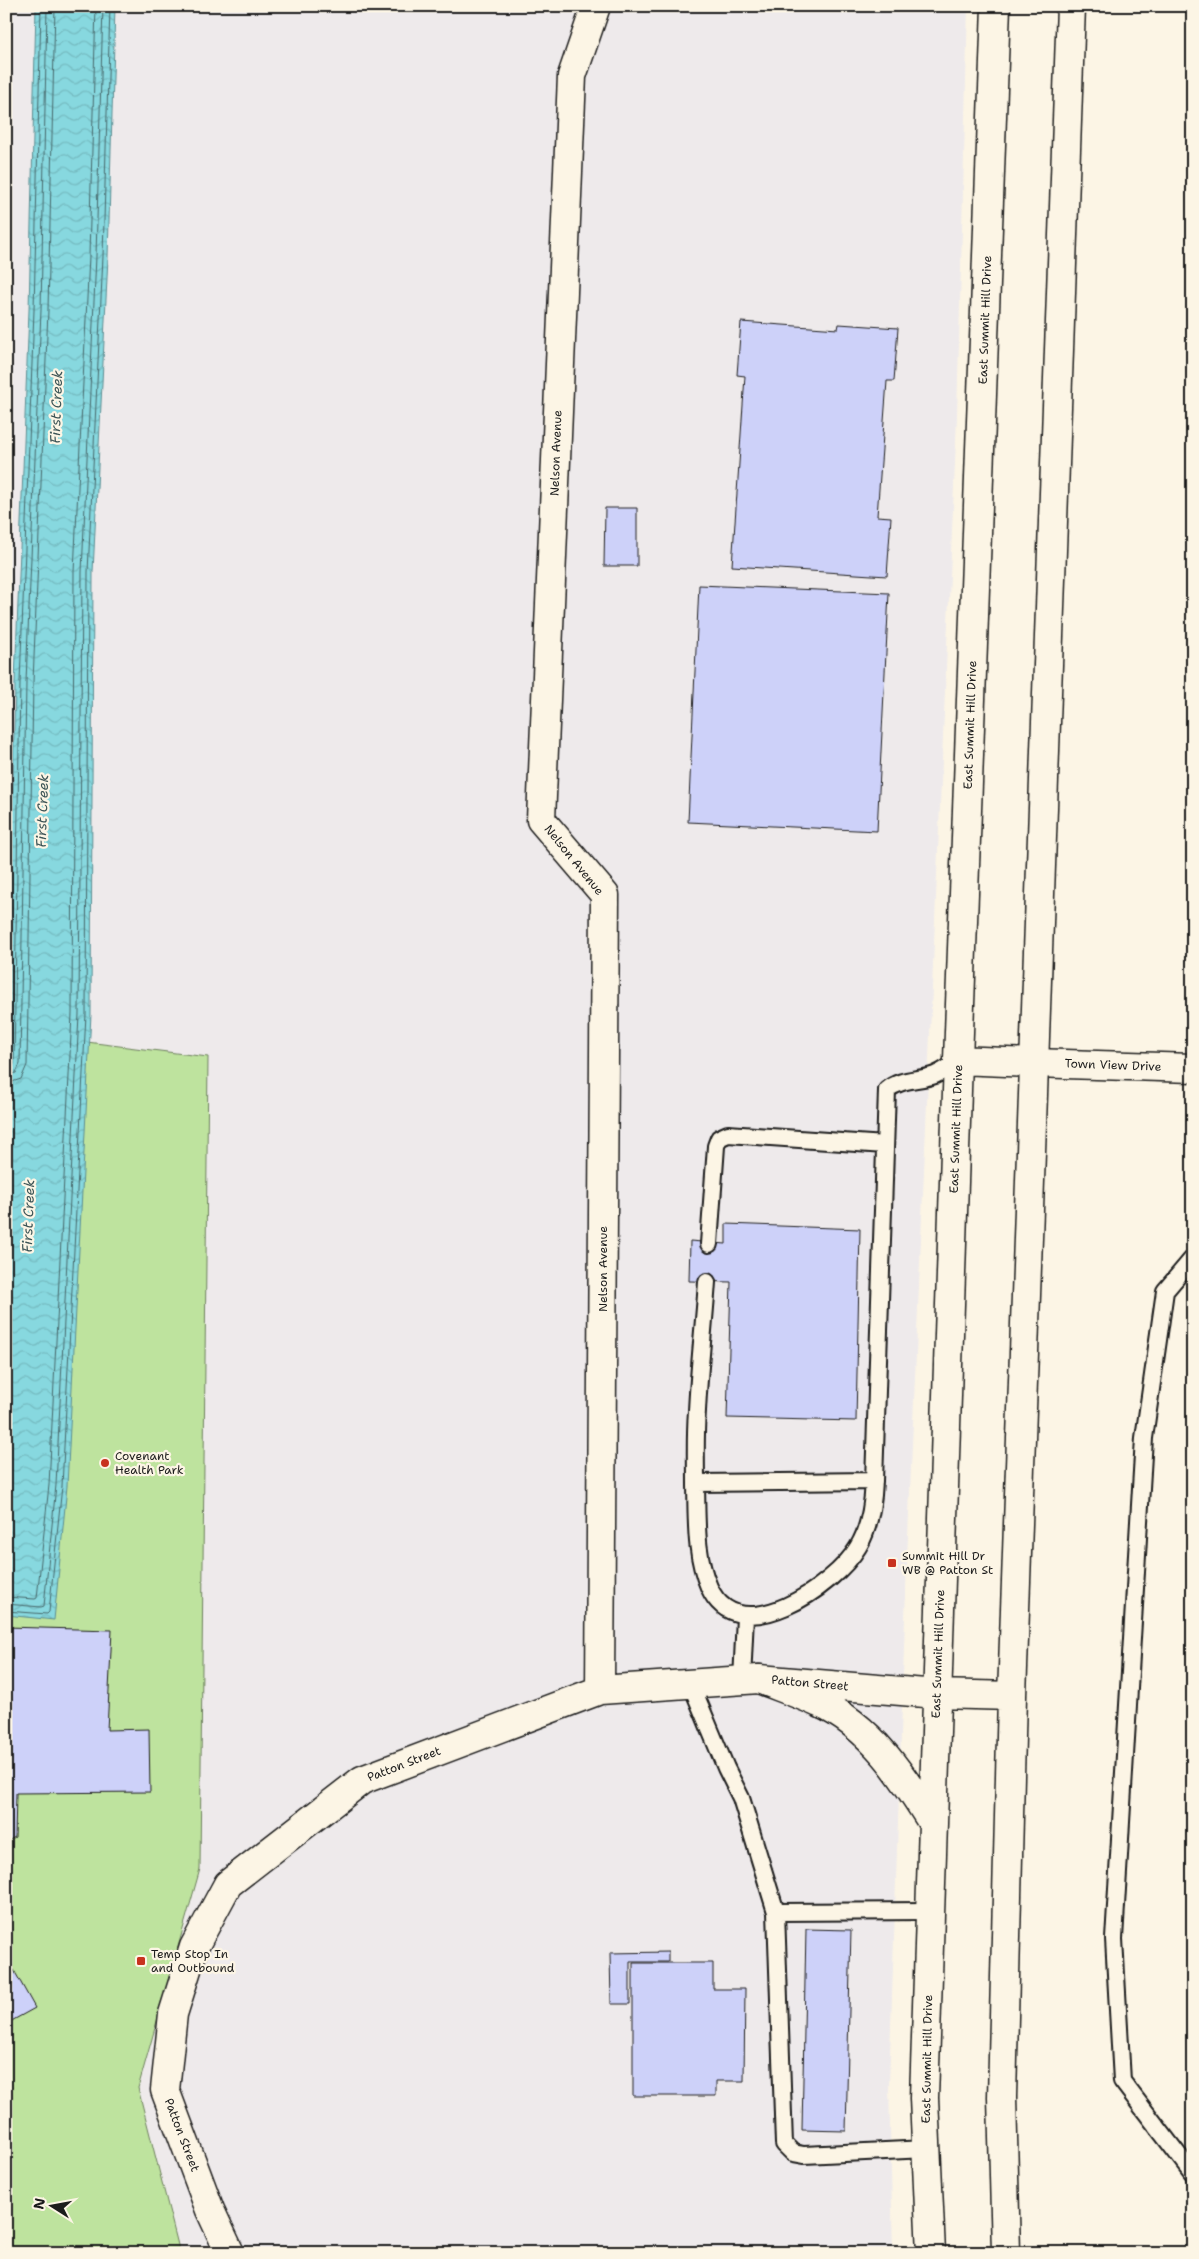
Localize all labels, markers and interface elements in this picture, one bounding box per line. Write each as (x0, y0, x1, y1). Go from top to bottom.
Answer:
street label: East Summit Hill Drive (975, 255, 995, 385)
water label: First Creek (46, 370, 66, 444)
street label: Nelson Avenue (547, 410, 566, 496)
street label: East Summit Hill Drive (960, 660, 980, 790)
water label: First Creek (32, 774, 52, 848)
street label: Nelson Avenue (541, 822, 607, 899)
street label: Town View Drive (1064, 1055, 1162, 1075)
street label: East Summit Hill Drive (946, 1064, 966, 1194)
water label: First Creek (18, 1179, 38, 1253)
street label: Nelson Avenue (595, 1226, 611, 1312)
place label: Covenant Health Park (115, 1448, 184, 1478)
marker: Covenant Health Park (99, 1457, 111, 1469)
place label: Summit Hill Dr WB @ Patton St (902, 1548, 993, 1578)
marker: Summit Hill Dr WB @ Patton St (886, 1557, 898, 1569)
street label: East Summit Hill Drive (928, 1589, 948, 1719)
street label: Patton Street (771, 1672, 849, 1694)
street label: Patton Street (365, 1743, 443, 1785)
place label: Temp Stop In and Outbound (151, 1946, 235, 1976)
marker: Temp Stop In and Outbound (135, 1955, 147, 1967)
street label: East Summit Hill Drive (918, 1994, 936, 2124)
street label: Patton Street (161, 2096, 203, 2174)
north arrow (28, 2182, 78, 2232)
text: N (29, 2196, 49, 2211)

